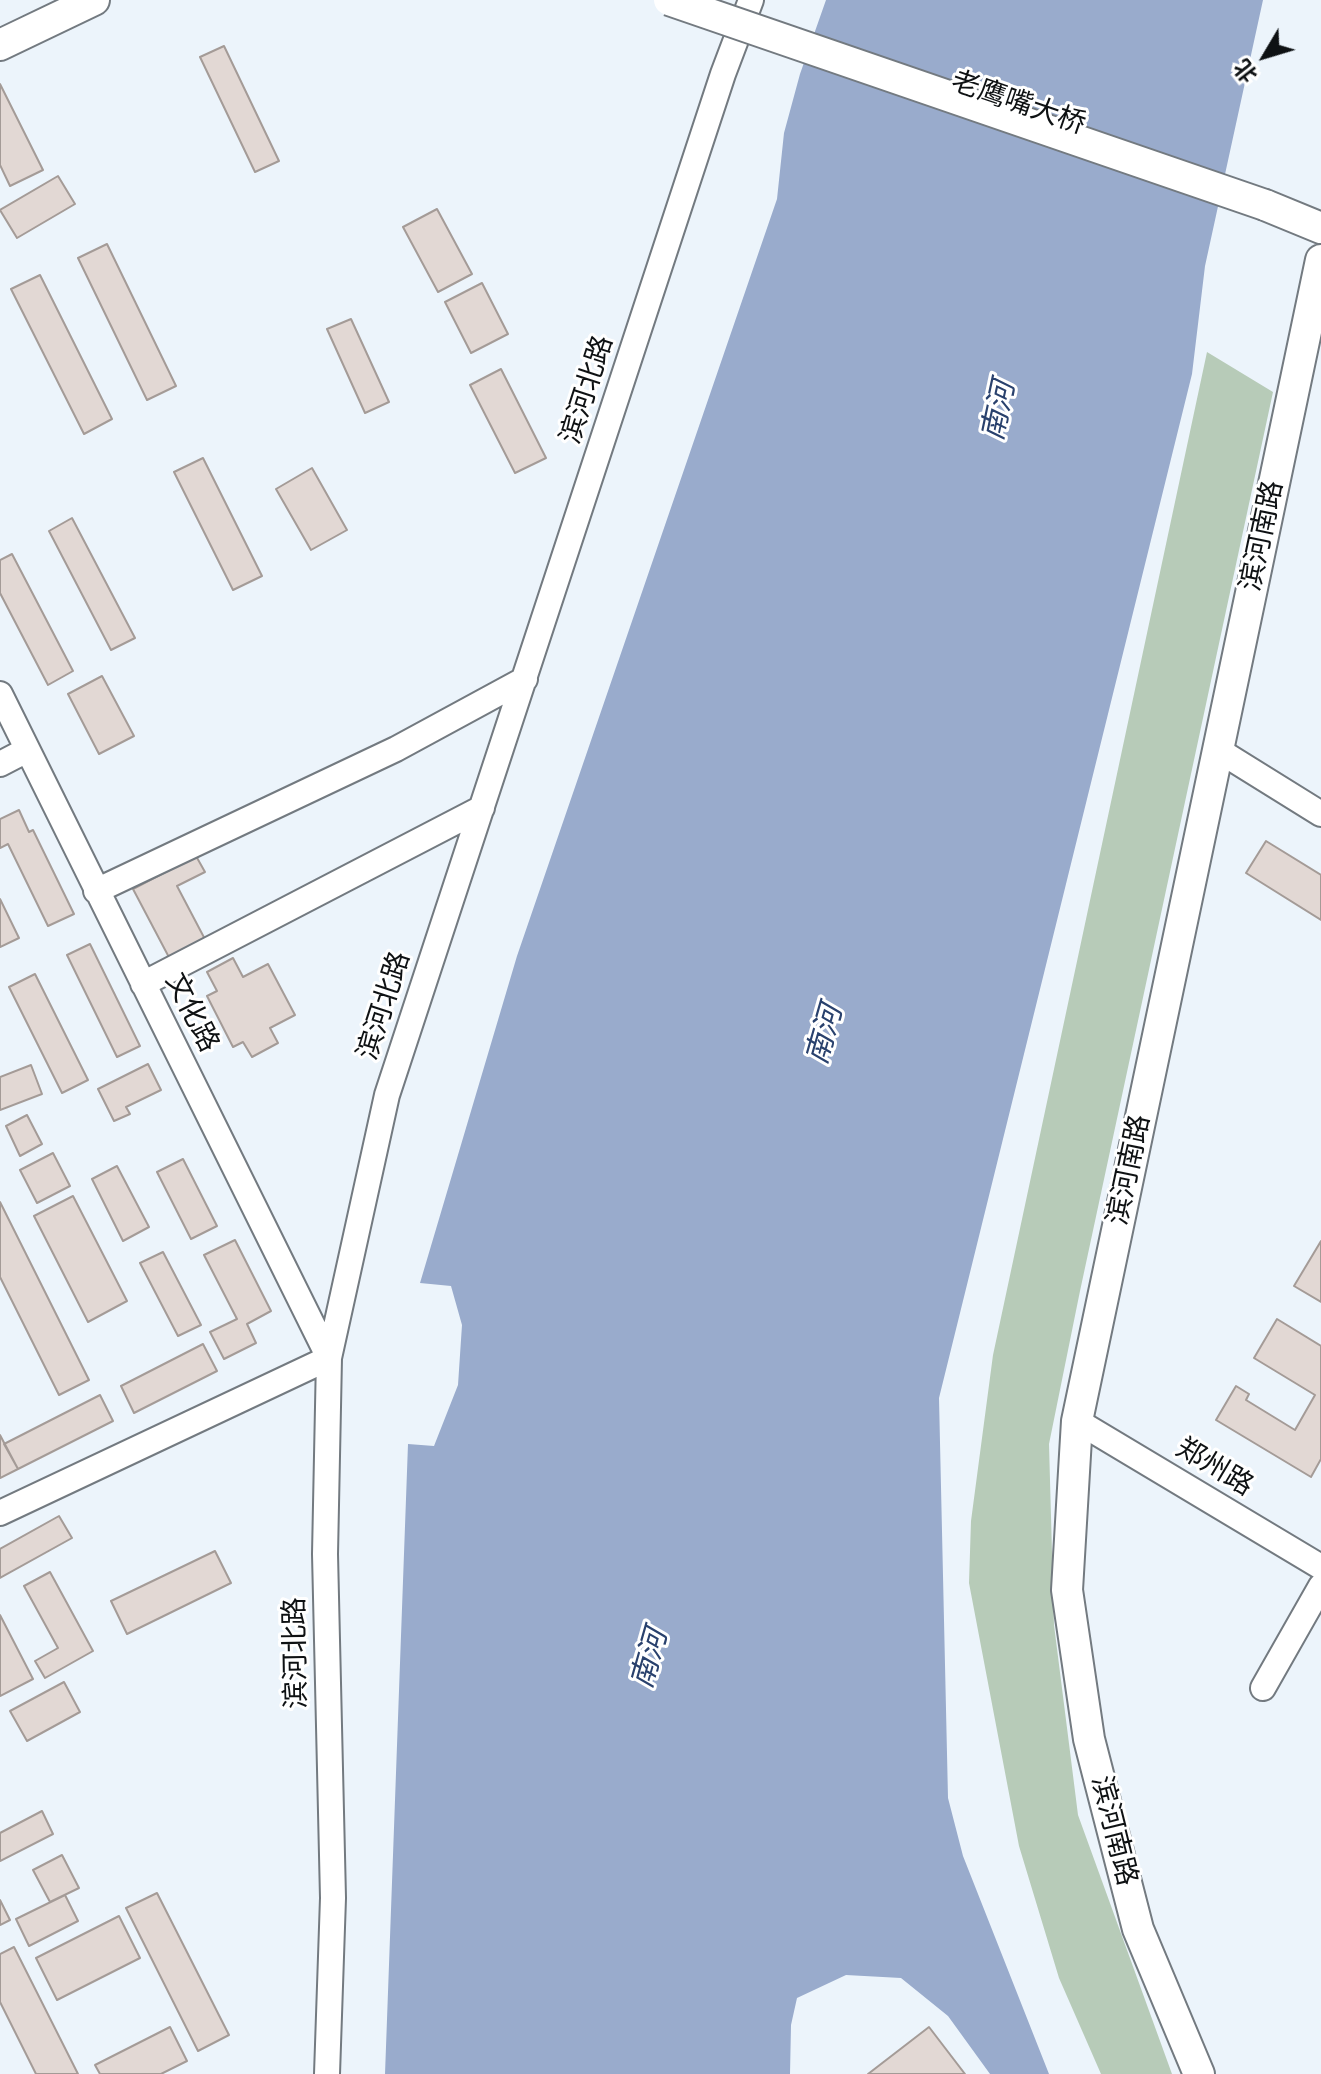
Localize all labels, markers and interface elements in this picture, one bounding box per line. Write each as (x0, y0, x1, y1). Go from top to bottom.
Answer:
north arrow (1225, 16, 1305, 96)
text: 北 (1227, 53, 1264, 89)
street label: 老鹰嘴大桥 (946, 65, 1090, 143)
street label: 滨河北路 (555, 332, 621, 448)
water label: 南河 (976, 378, 1024, 444)
street label: 滨河南路 (1235, 478, 1291, 594)
street label: 滨河北路 (352, 948, 418, 1064)
street label: 文化路 (157, 968, 225, 1058)
water label: 南河 (800, 1001, 852, 1069)
street label: 滨河南路 (1102, 1112, 1158, 1228)
street label: 郑州路 (1169, 1432, 1259, 1504)
street label: 滨河北路 (279, 1597, 315, 1709)
water label: 南河 (625, 1625, 677, 1693)
street label: 滨河南路 (1083, 1773, 1143, 1889)

